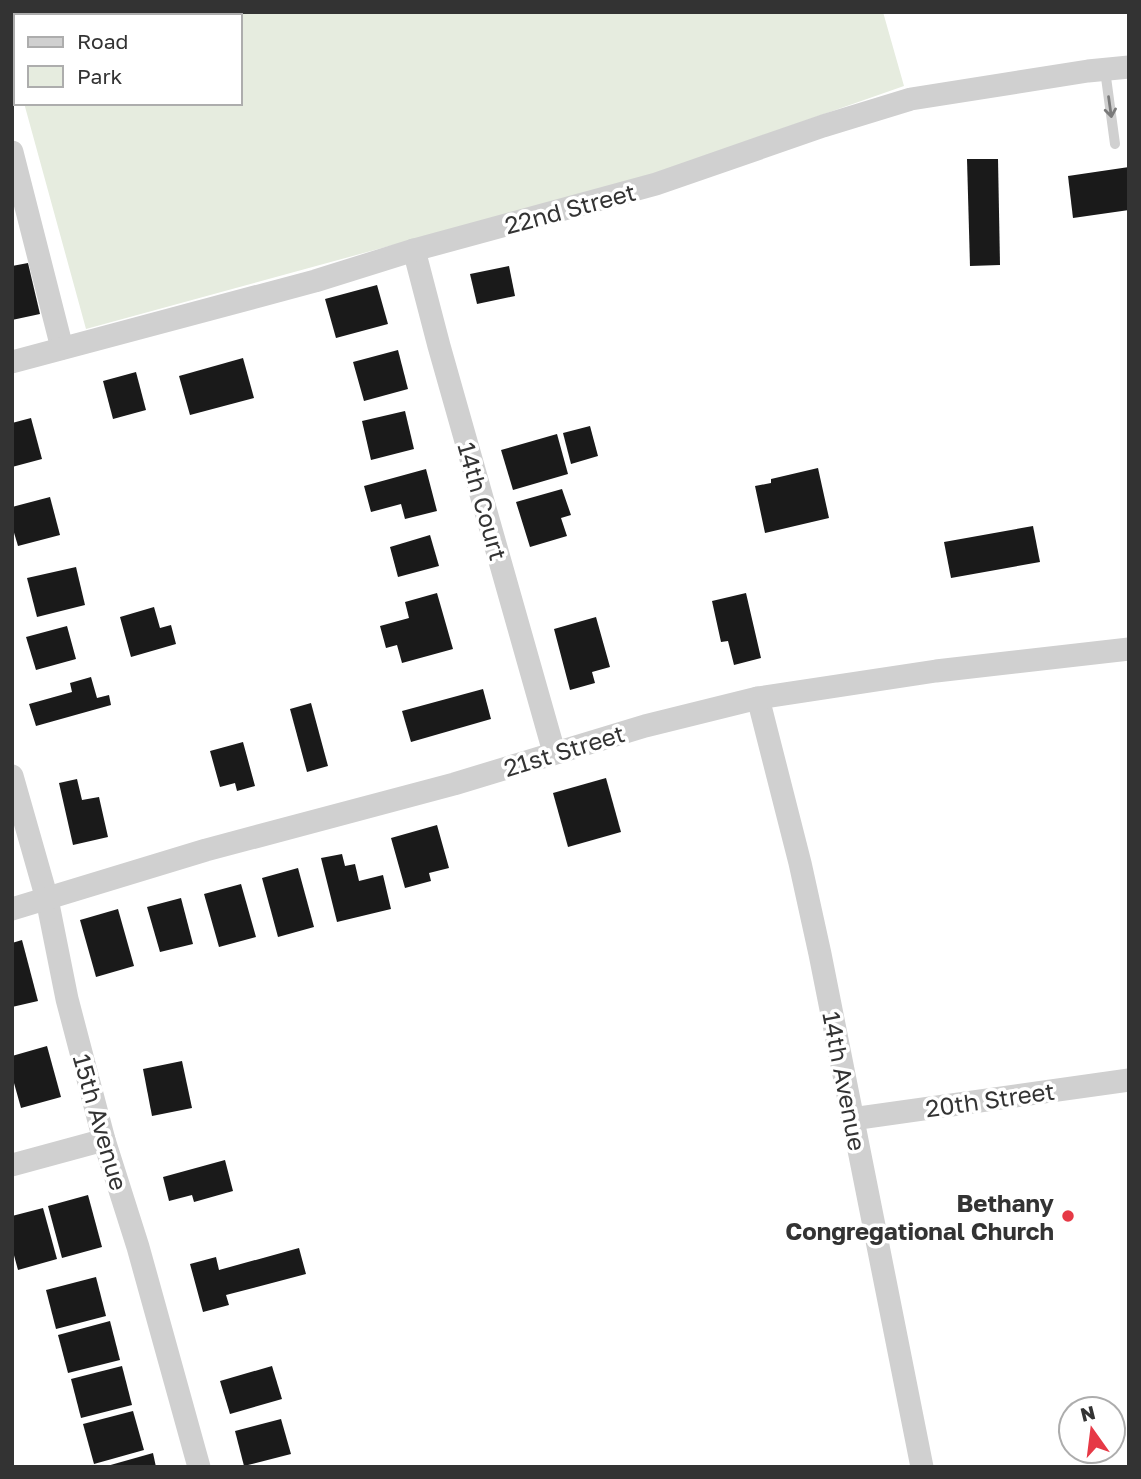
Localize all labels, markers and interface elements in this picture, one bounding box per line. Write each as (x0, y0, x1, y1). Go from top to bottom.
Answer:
legend (14, 14, 242, 105)
text: Road (77, 28, 128, 54)
text: Park (77, 63, 123, 89)
one-way arrow (1104, 95, 1117, 118)
street label: 22nd Street (501, 177, 639, 239)
street label: 14th Court (452, 439, 514, 563)
street label: 21st Street (500, 718, 628, 782)
street label: 14th Avenue (817, 1009, 873, 1153)
street label: 15th Avenue (68, 1050, 134, 1194)
street label: 20th Street (924, 1076, 1056, 1122)
place label: Bethany Congregational Church (785, 1188, 1055, 1245)
marker: Bethany Congregational Church (1060, 1208, 1076, 1224)
north arrow (1057, 1395, 1127, 1465)
text: N (1078, 1400, 1098, 1426)

